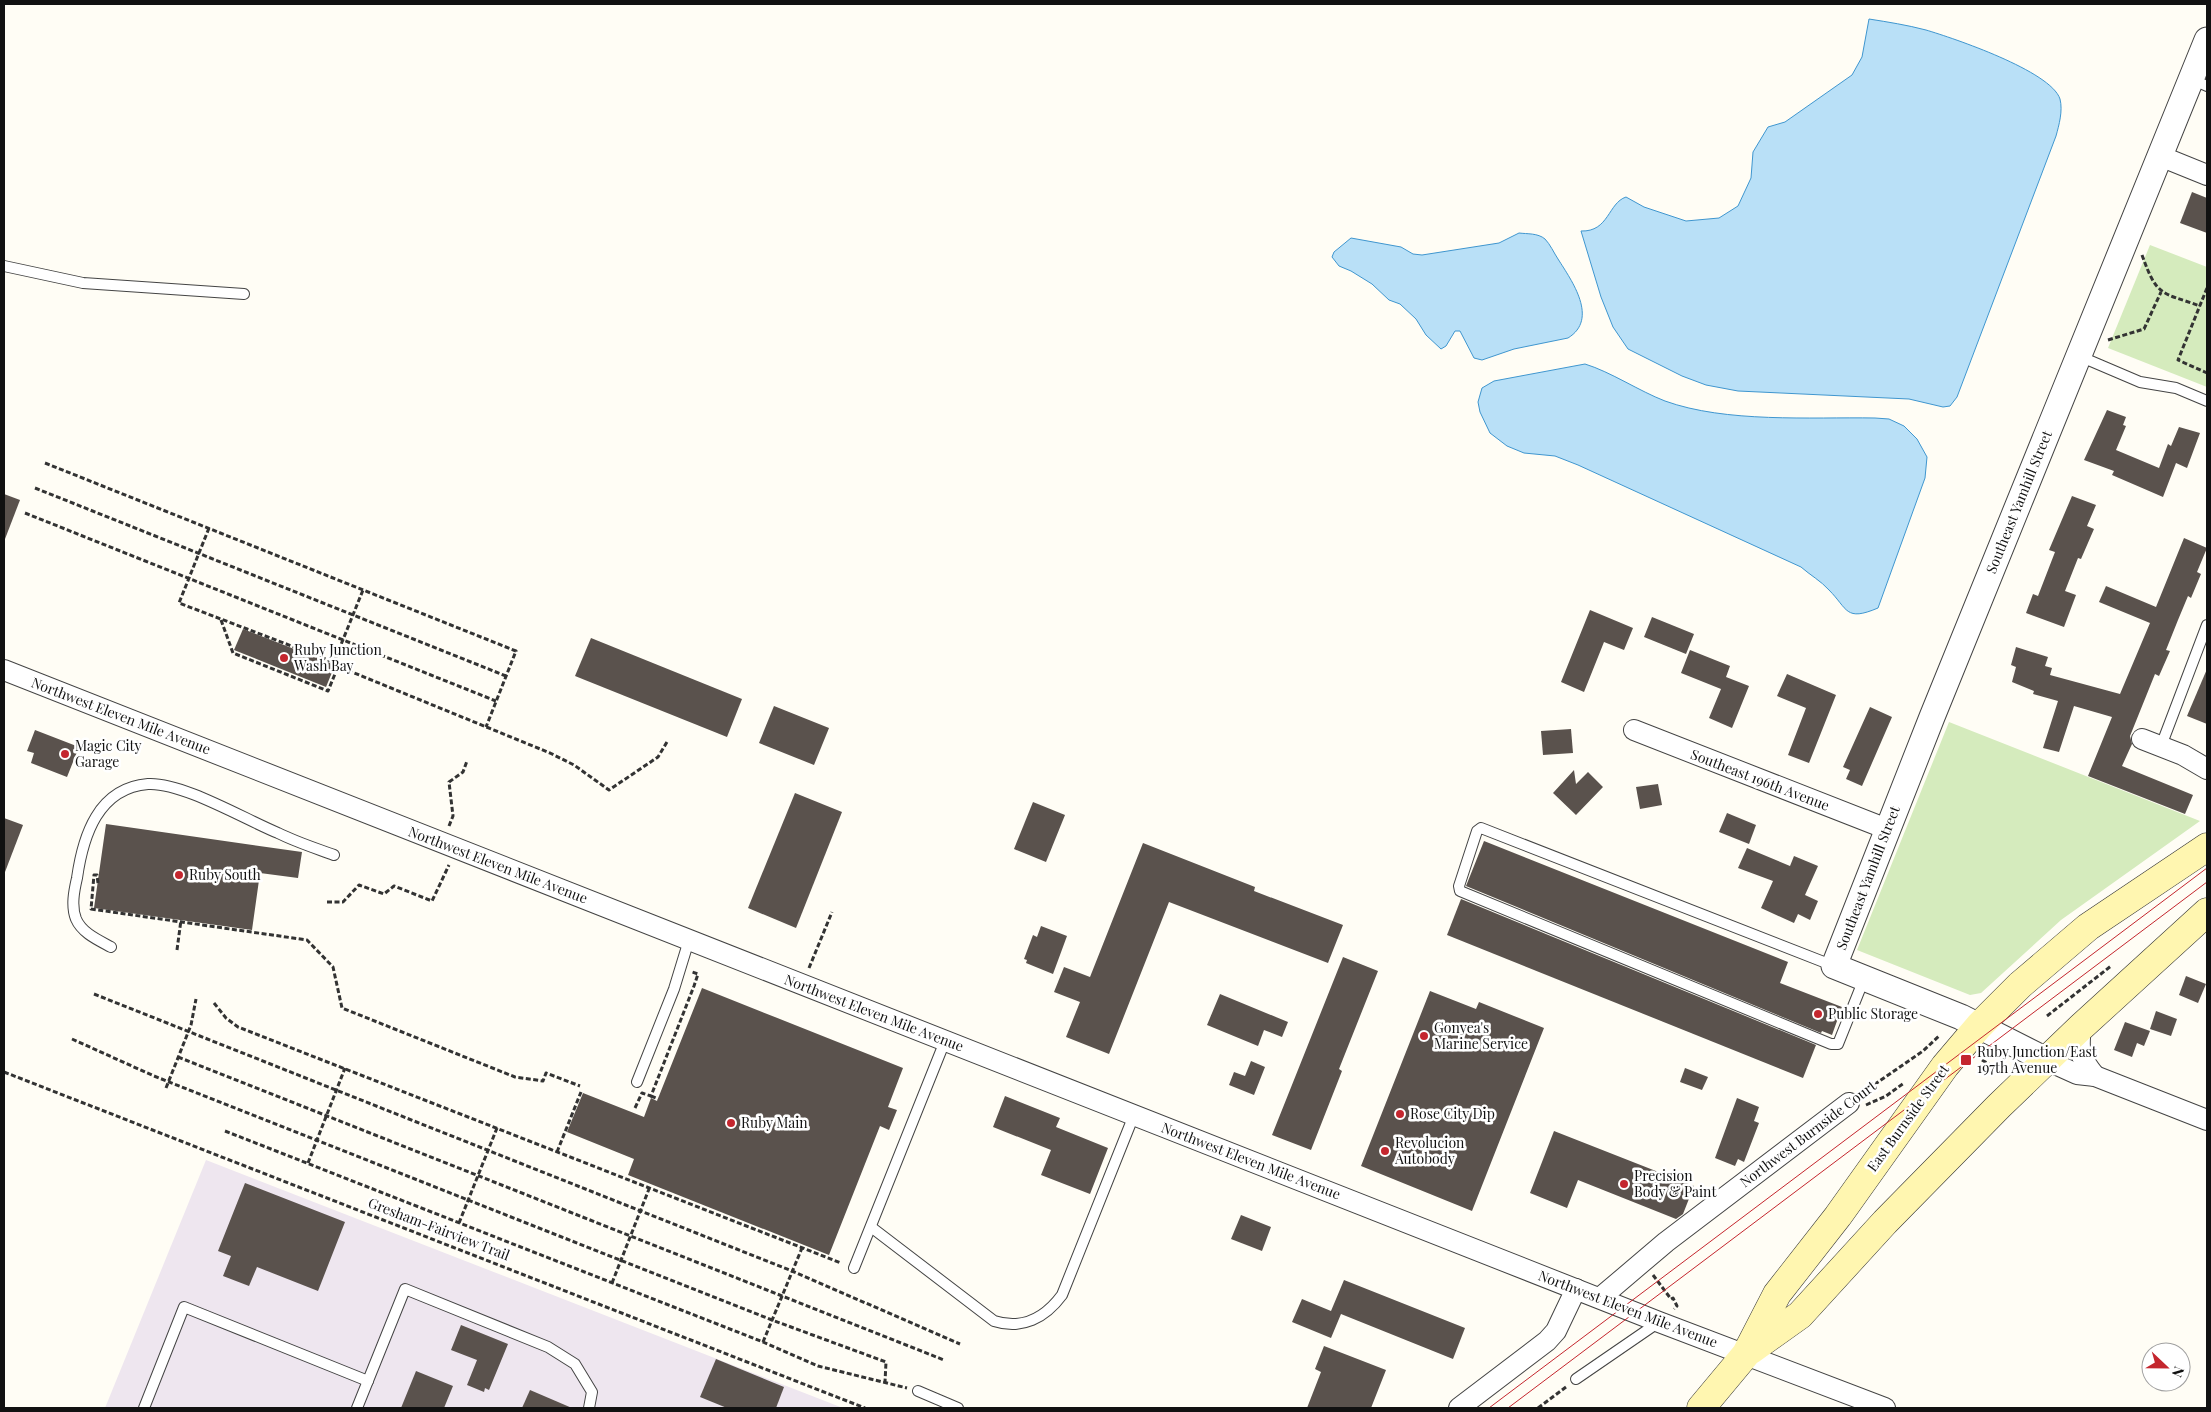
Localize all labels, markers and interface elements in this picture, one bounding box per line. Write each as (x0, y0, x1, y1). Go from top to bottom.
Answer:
street label: Southeast Yamhill Street (1981, 426, 2056, 576)
place label: Ruby Junction Wash Bay (293, 640, 383, 675)
marker: Ruby Junction Wash Bay (278, 652, 290, 664)
street label: Northwest Eleven Mile Avenue (29, 673, 213, 759)
place label: Magic City Garage (75, 736, 142, 771)
street label: Southeast 196th Avenue (1688, 744, 1832, 815)
marker: Magic City Garage (59, 748, 71, 760)
street label: Southeast Yamhill Street (1831, 802, 1904, 953)
street label: Northwest Eleven Mile Avenue (406, 822, 590, 908)
place label: Ruby South (189, 865, 261, 884)
marker: Ruby South (173, 869, 185, 881)
street label: Northwest Eleven Mile Avenue (782, 970, 966, 1056)
place label: Public Storage (1828, 1004, 1918, 1023)
marker: Public Storage (1812, 1008, 1824, 1020)
place label: Gonyea's Marine Service (1434, 1018, 1528, 1053)
marker: Gonyea's Marine Service (1418, 1030, 1430, 1042)
place label: Ruby Junction/East 197th Avenue (1977, 1042, 2098, 1077)
marker: Ruby Junction/East 197th Avenue (1959, 1053, 1973, 1067)
street label: East Burnside Street (1862, 1059, 1954, 1175)
street label: Northwest Burnside Court (1736, 1075, 1881, 1191)
place label: Rose City Dip (1410, 1104, 1495, 1123)
marker: Rose City Dip (1394, 1108, 1406, 1120)
place label: Ruby Main (741, 1113, 808, 1132)
marker: Ruby Main (725, 1117, 737, 1129)
street label: Northwest Eleven Mile Avenue (1159, 1118, 1343, 1204)
place label: Revolucion Autobody (1394, 1133, 1465, 1168)
marker: Revolucion Autobody (1379, 1145, 1391, 1157)
place label: Precision Body & Paint (1634, 1166, 1717, 1201)
marker: Precision Body & Paint (1618, 1178, 1630, 1190)
street label: Gresham-Fairview Trail (366, 1193, 513, 1264)
street label: Northwest Eleven Mile Avenue (1536, 1266, 1720, 1352)
north arrow (2141, 1342, 2191, 1392)
text: N (2168, 1364, 2189, 1380)

